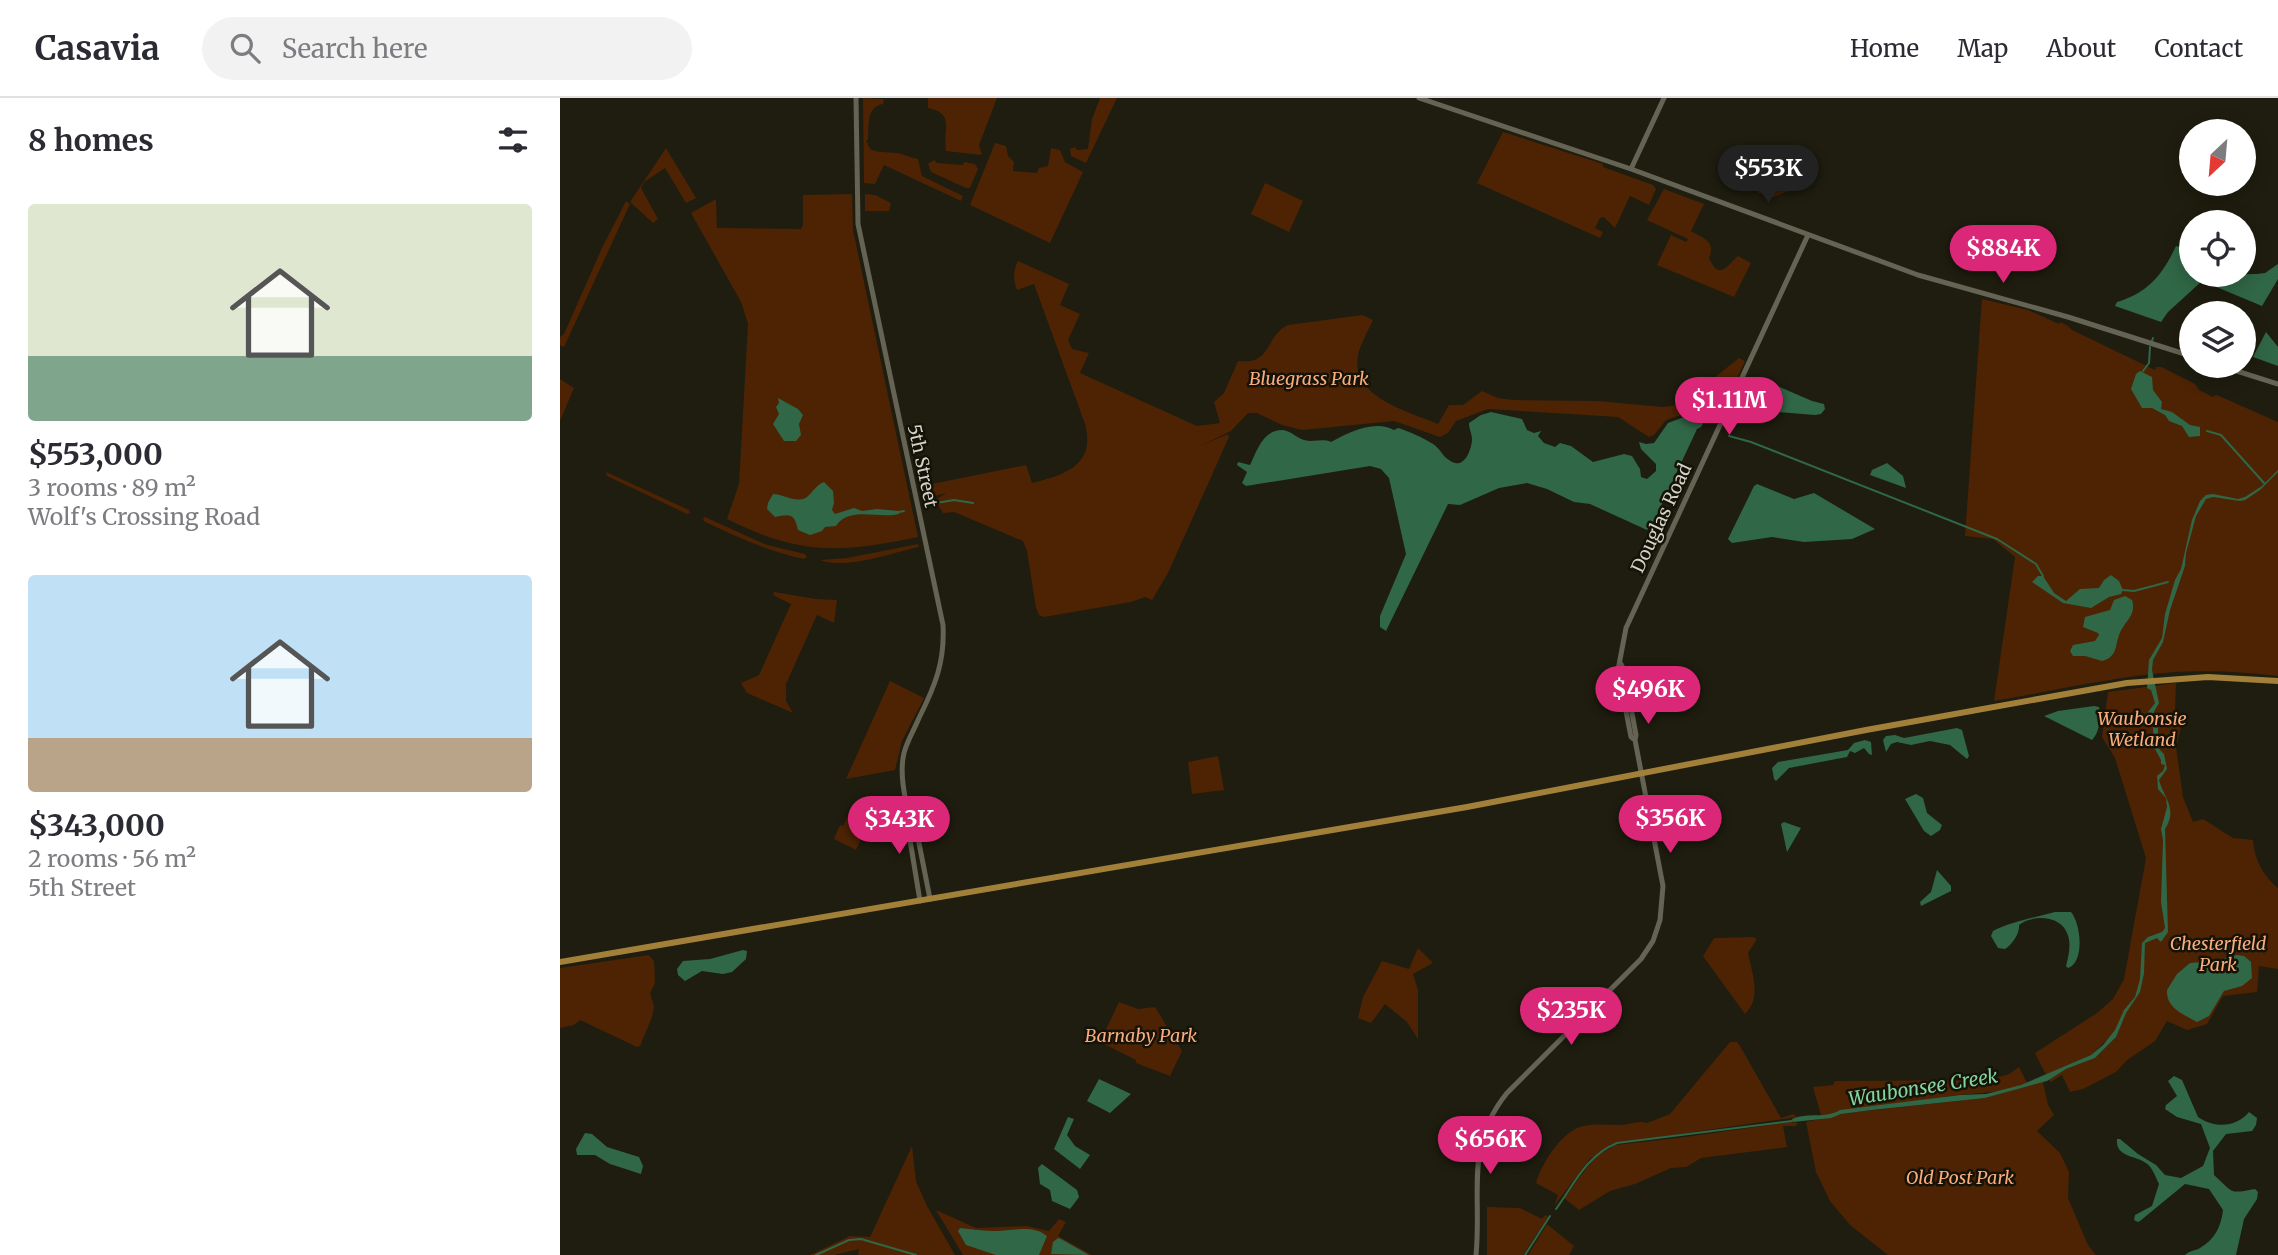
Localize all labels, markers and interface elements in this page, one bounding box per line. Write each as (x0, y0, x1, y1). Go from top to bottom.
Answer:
search box (202, 17, 692, 80)
text: Casavia (35, 28, 160, 69)
icon: search (226, 29, 264, 67)
text: Search here (282, 32, 427, 65)
text: Home (1850, 33, 1919, 64)
text: Map (1957, 33, 2008, 64)
text: About (2046, 33, 2116, 64)
text: Contact (2154, 33, 2243, 64)
north arrow (2179, 119, 2256, 196)
map controls (2179, 119, 2256, 378)
text: 8 homes (28, 121, 154, 159)
icon: filters (494, 121, 532, 159)
pin: $553K (1719, 146, 1817, 205)
text: $553K (1734, 153, 1802, 182)
button: locate (2179, 210, 2256, 287)
pin: $884K (1954, 226, 2052, 285)
text: $884K (1966, 233, 2040, 262)
icon: home (217, 250, 343, 376)
button: layers (2179, 301, 2256, 378)
park label: Bluegrass Park (1249, 367, 1369, 390)
pin: $1.11M (1672, 378, 1786, 437)
text: $1.11M (1691, 385, 1767, 414)
street label: 5th Street (903, 422, 943, 510)
text: $553,000 (28, 435, 163, 473)
street label: Douglas Road (1626, 459, 1696, 576)
text: 3 rooms · 89 m² (28, 473, 196, 502)
text: Wolf's Crossing Road (28, 502, 260, 531)
icon: home (217, 621, 343, 747)
pin: $496K (1599, 666, 1697, 726)
text: $496K (1611, 674, 1685, 703)
park label: Waubonsie Wetland (2097, 707, 2187, 751)
pin: $343K (850, 796, 948, 856)
pin: $356K (1621, 796, 1719, 855)
text: $356K (1635, 803, 1705, 832)
text: $343K (864, 804, 934, 833)
text: $343,000 (28, 806, 165, 844)
text: 2 rooms · 56 m² (28, 844, 196, 873)
text: 5th Street (28, 873, 136, 902)
park label: Chesterfield Park (2170, 932, 2267, 976)
pin: $235K (1522, 988, 1620, 1047)
text: $235K (1536, 995, 1606, 1024)
park label: Barnaby Park (1085, 1024, 1197, 1047)
water label: Waubonsee Creek (1847, 1063, 2000, 1111)
pin: $656K (1441, 1116, 1539, 1176)
text: $656K (1454, 1124, 1526, 1153)
park label: Old Post Park (1906, 1166, 2014, 1189)

